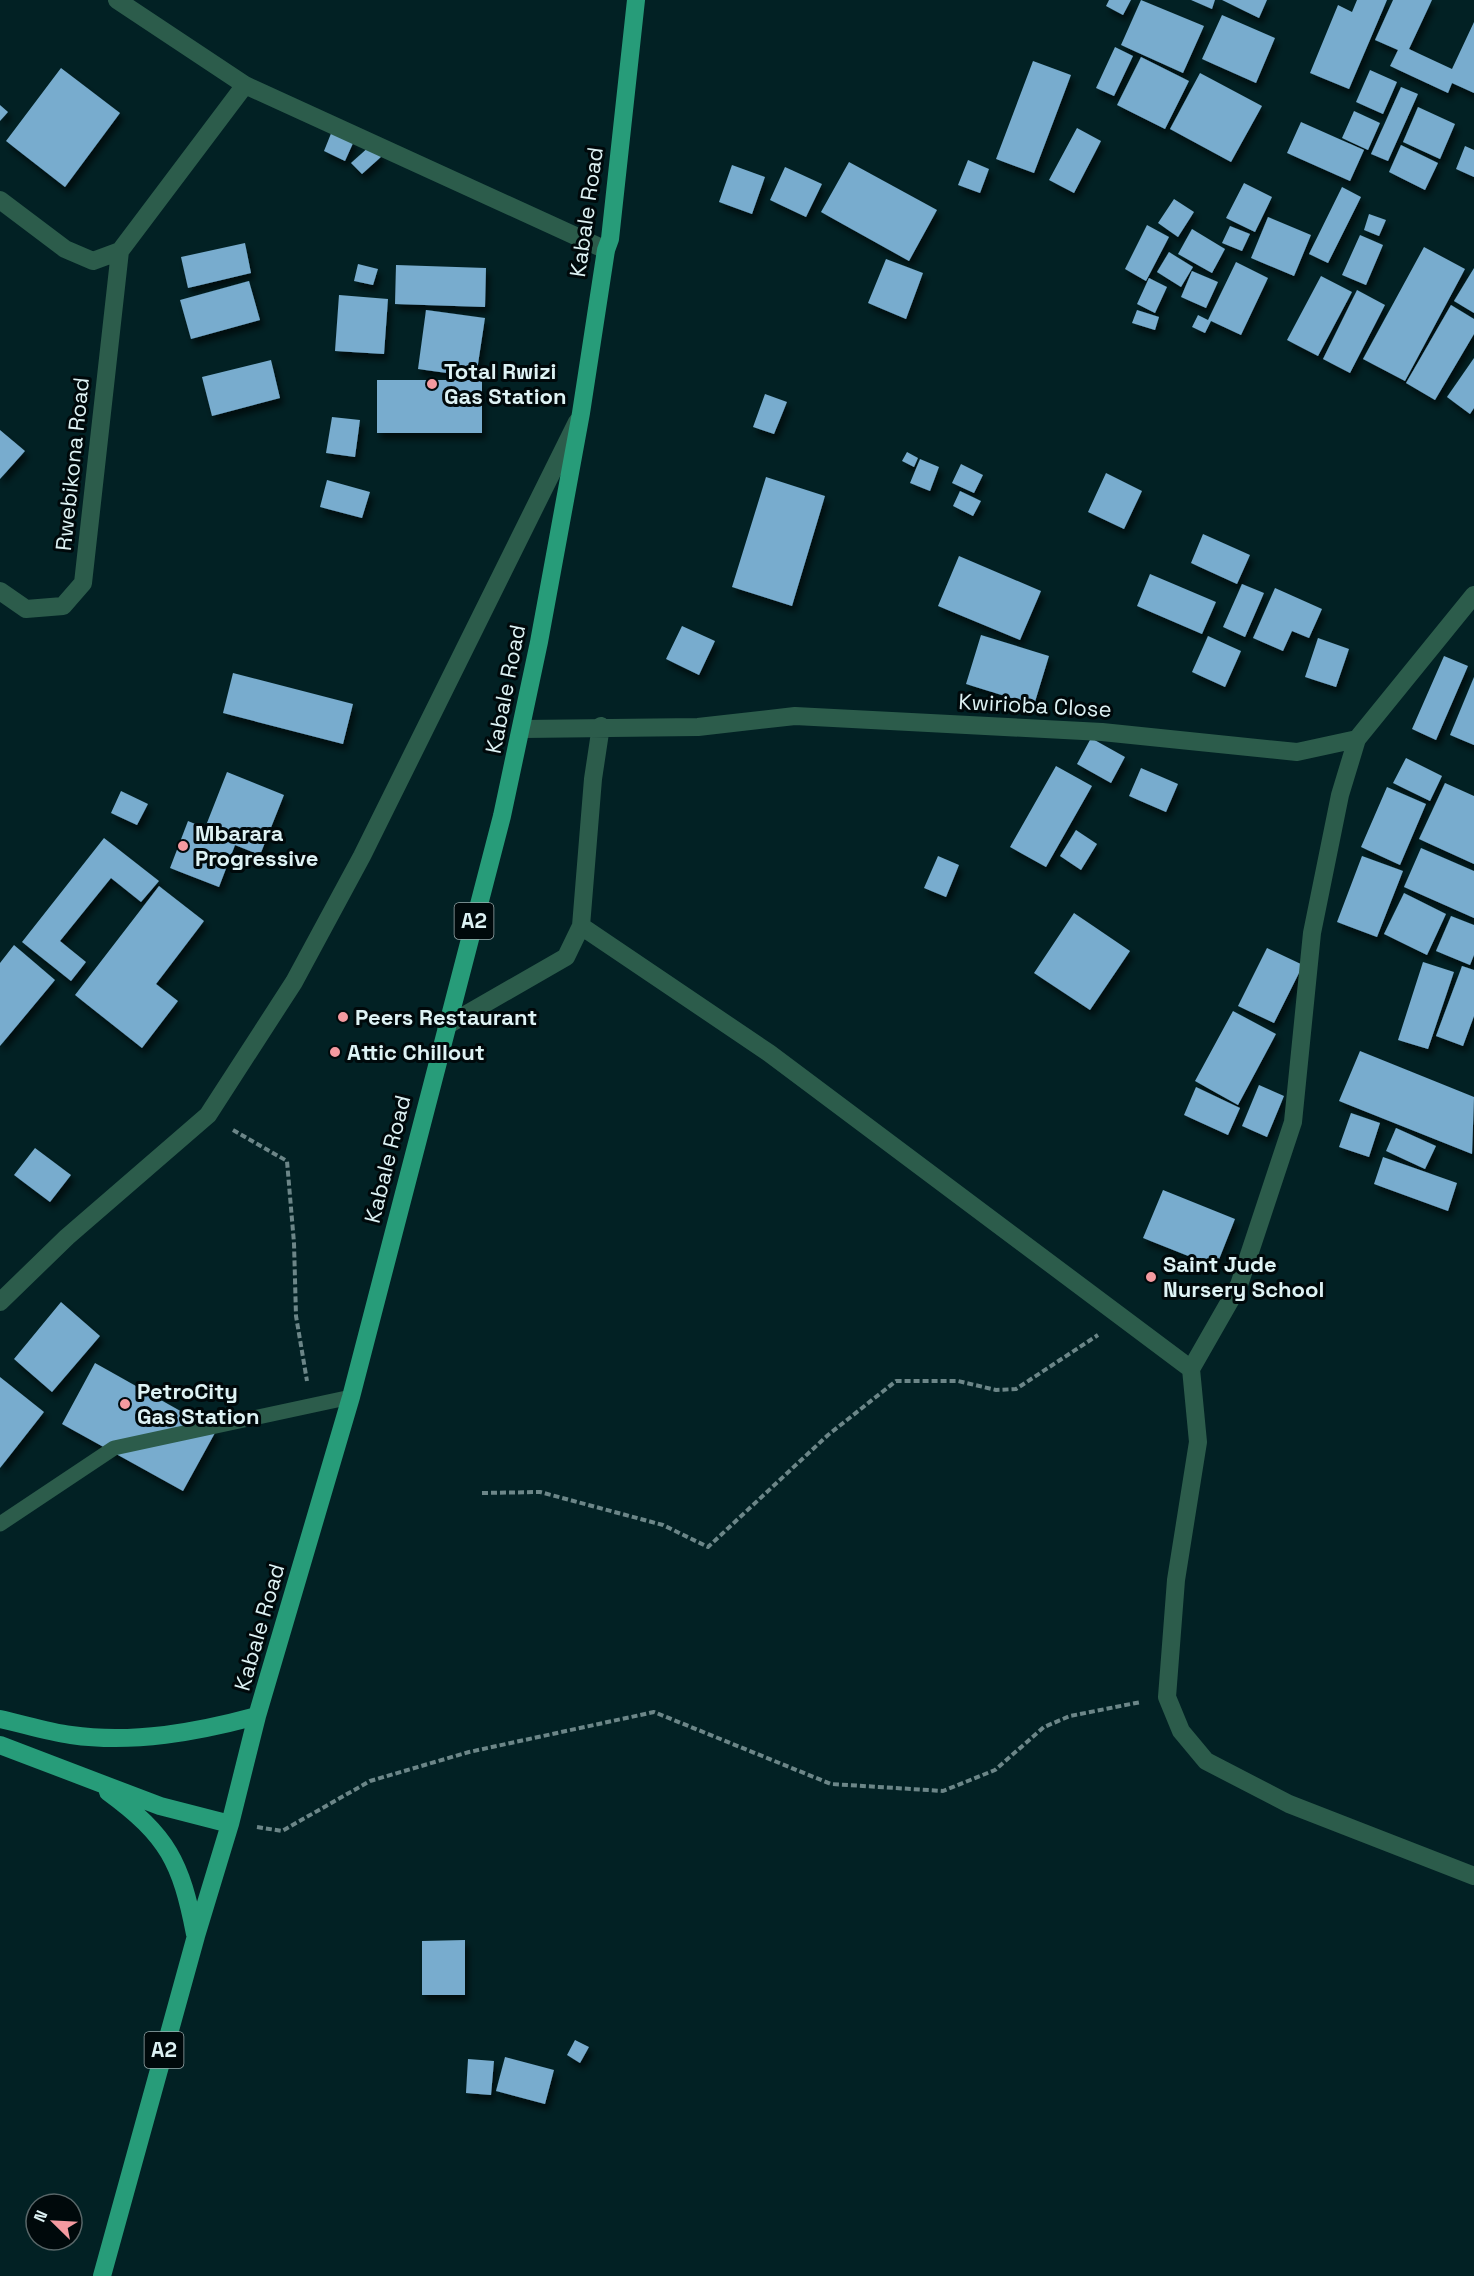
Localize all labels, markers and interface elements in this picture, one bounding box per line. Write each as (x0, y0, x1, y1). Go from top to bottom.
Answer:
street label: Kabale Road (563, 145, 609, 279)
place label: Total Rwizi Gas Station (444, 357, 567, 410)
street label: Rwebikona Road (49, 376, 95, 552)
marker: Total Rwizi Gas Station (425, 377, 439, 391)
street label: Kabale Road (479, 622, 531, 756)
street label: Kwirioba Close (958, 687, 1112, 723)
place label: Mbarara Progressive (195, 819, 318, 872)
marker: Mbarara Progressive (176, 839, 190, 853)
road number: A2 (454, 903, 494, 939)
place label: Peers Restaurant (355, 1003, 537, 1031)
marker: Peers Restaurant (336, 1010, 350, 1024)
place label: Attic Chillout (347, 1038, 485, 1066)
marker: Attic Chillout (328, 1045, 342, 1059)
street label: Kabale Road (358, 1092, 416, 1226)
place label: Saint Jude Nursery School (1163, 1250, 1324, 1303)
marker: Saint Jude Nursery School (1144, 1270, 1158, 1284)
place label: PetroCity Gas Station (137, 1377, 260, 1430)
marker: PetroCity Gas Station (118, 1397, 132, 1411)
street label: Kabale Road (227, 1560, 291, 1694)
road number: A2 (144, 2032, 184, 2068)
north arrow (24, 2192, 84, 2252)
text: N (29, 2207, 53, 2225)

